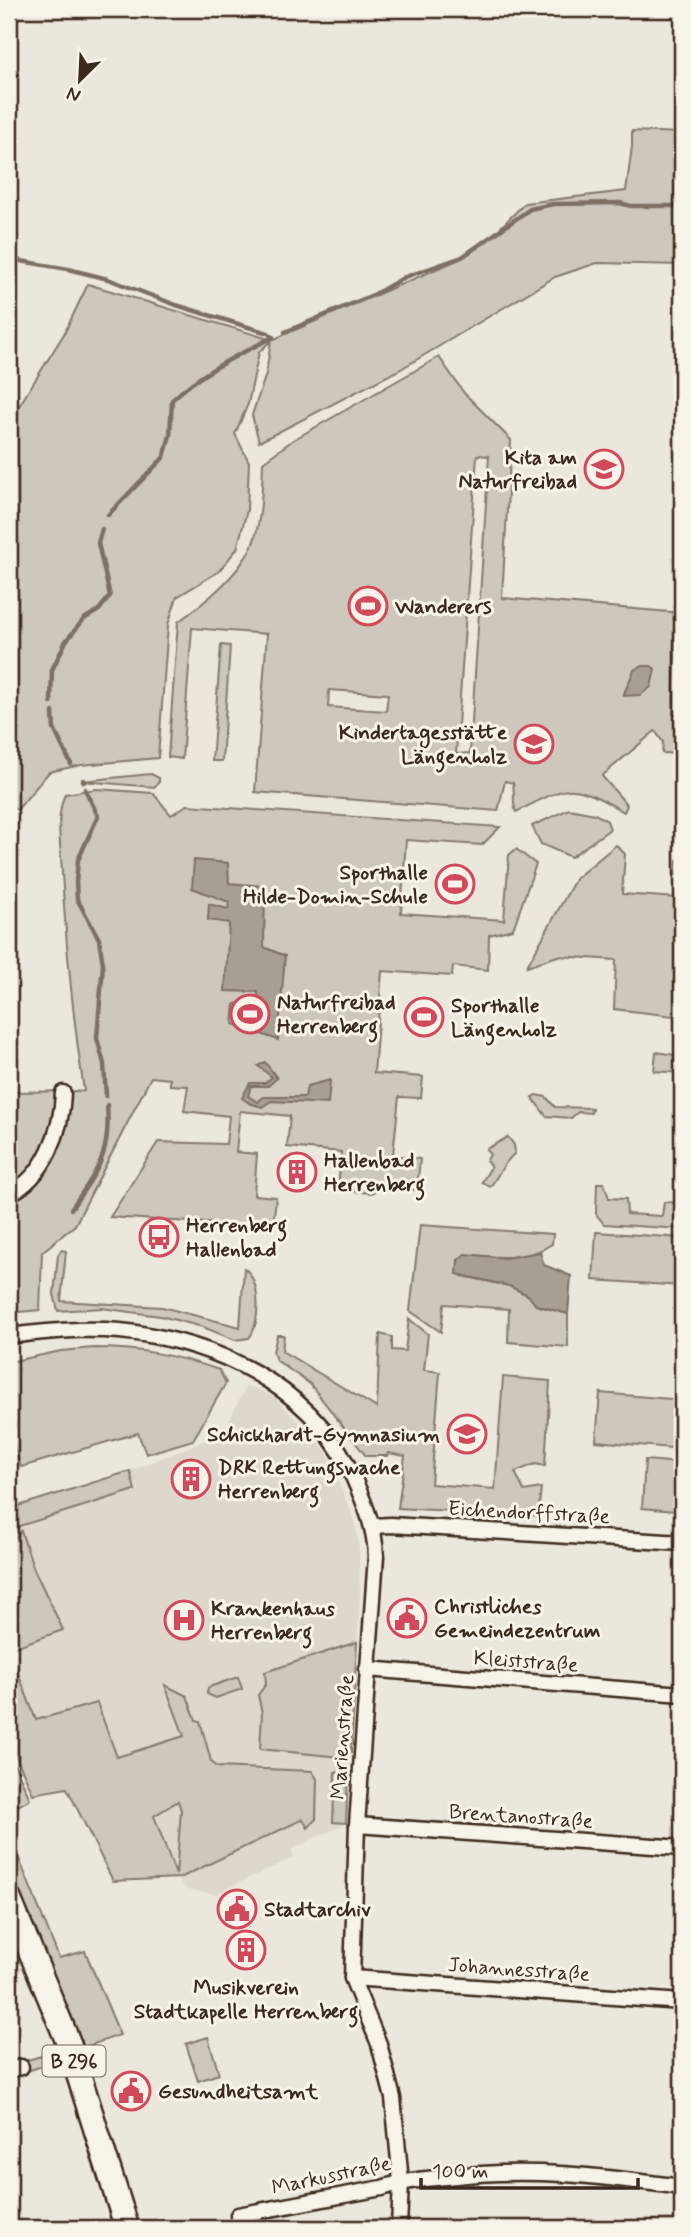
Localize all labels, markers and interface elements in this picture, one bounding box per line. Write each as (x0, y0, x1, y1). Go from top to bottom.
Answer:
north arrow (46, 46, 116, 116)
text: N (63, 80, 85, 108)
place label: Kita am Naturfreibad (458, 444, 577, 496)
school or university icon: Kita am Naturfreibad (583, 448, 625, 490)
sports icon: Wanderers (347, 585, 389, 627)
place label: Wanderers (394, 593, 492, 621)
place label: Kindertagesstätte Längenholz (339, 719, 508, 773)
school or university icon: Kindertagesstätte Längenholz (513, 723, 555, 765)
place label: Sporthalle Hilde-Domin-Schule (243, 859, 428, 911)
sports icon: Sporthalle Hilde-Domin-Schule (434, 863, 476, 905)
place label: Naturfreibad Herrenberg (277, 989, 396, 1043)
place label: Sporthalle Längenholz (451, 992, 558, 1046)
sports icon: Naturfreibad Herrenberg (229, 993, 271, 1035)
sports icon: Sporthalle Längenholz (403, 996, 445, 1038)
place label: Hallenbad Herrenberg (324, 1147, 425, 1201)
building icon: Hallenbad Herrenberg (276, 1151, 318, 1193)
place label: Herrenberg Hallenbad (186, 1212, 287, 1264)
bus stop icon: Herrenberg Hallenbad (138, 1216, 180, 1258)
school or university icon: Schickhardt-Gymnasium (446, 1413, 488, 1455)
place label: Schickhardt-Gymnasium (207, 1421, 440, 1449)
place label: DRK Rettungswache Herrenberg (218, 1454, 401, 1508)
building icon: DRK Rettungswache Herrenberg (170, 1458, 212, 1500)
street label: Eichendorffstraße (447, 1495, 611, 1531)
place label: Christliches Gemeindezentrum (434, 1593, 601, 1645)
place label: Krankenhaus Herrenberg (211, 1595, 336, 1649)
public building icon: Christliches Gemeindezentrum (386, 1597, 428, 1639)
hospital icon: Krankenhaus Herrenberg (163, 1599, 205, 1641)
street label: Kleiststraße (473, 1644, 579, 1680)
street label: Marienstraße (325, 1674, 361, 1800)
street label: Brentanostraße (448, 1798, 594, 1836)
public building icon: Stadtarchiv (216, 1888, 258, 1930)
place label: Stadtarchiv (264, 1896, 371, 1924)
building icon: Musikverein Stadtkapelle Herrenberg (225, 1929, 267, 1971)
street label: Johannesstraße (447, 1951, 591, 1989)
place label: Musikverein Stadtkapelle Herrenberg (134, 1974, 358, 2028)
road number: B 296 (42, 2046, 106, 2076)
public building icon: Gesundheitsamt (110, 2070, 152, 2112)
place label: Gesundheitsamt (158, 2078, 319, 2106)
scale bar (421, 2146, 638, 2190)
street label: Markusstraße (269, 2150, 393, 2202)
text: 100 m (432, 2158, 488, 2186)

